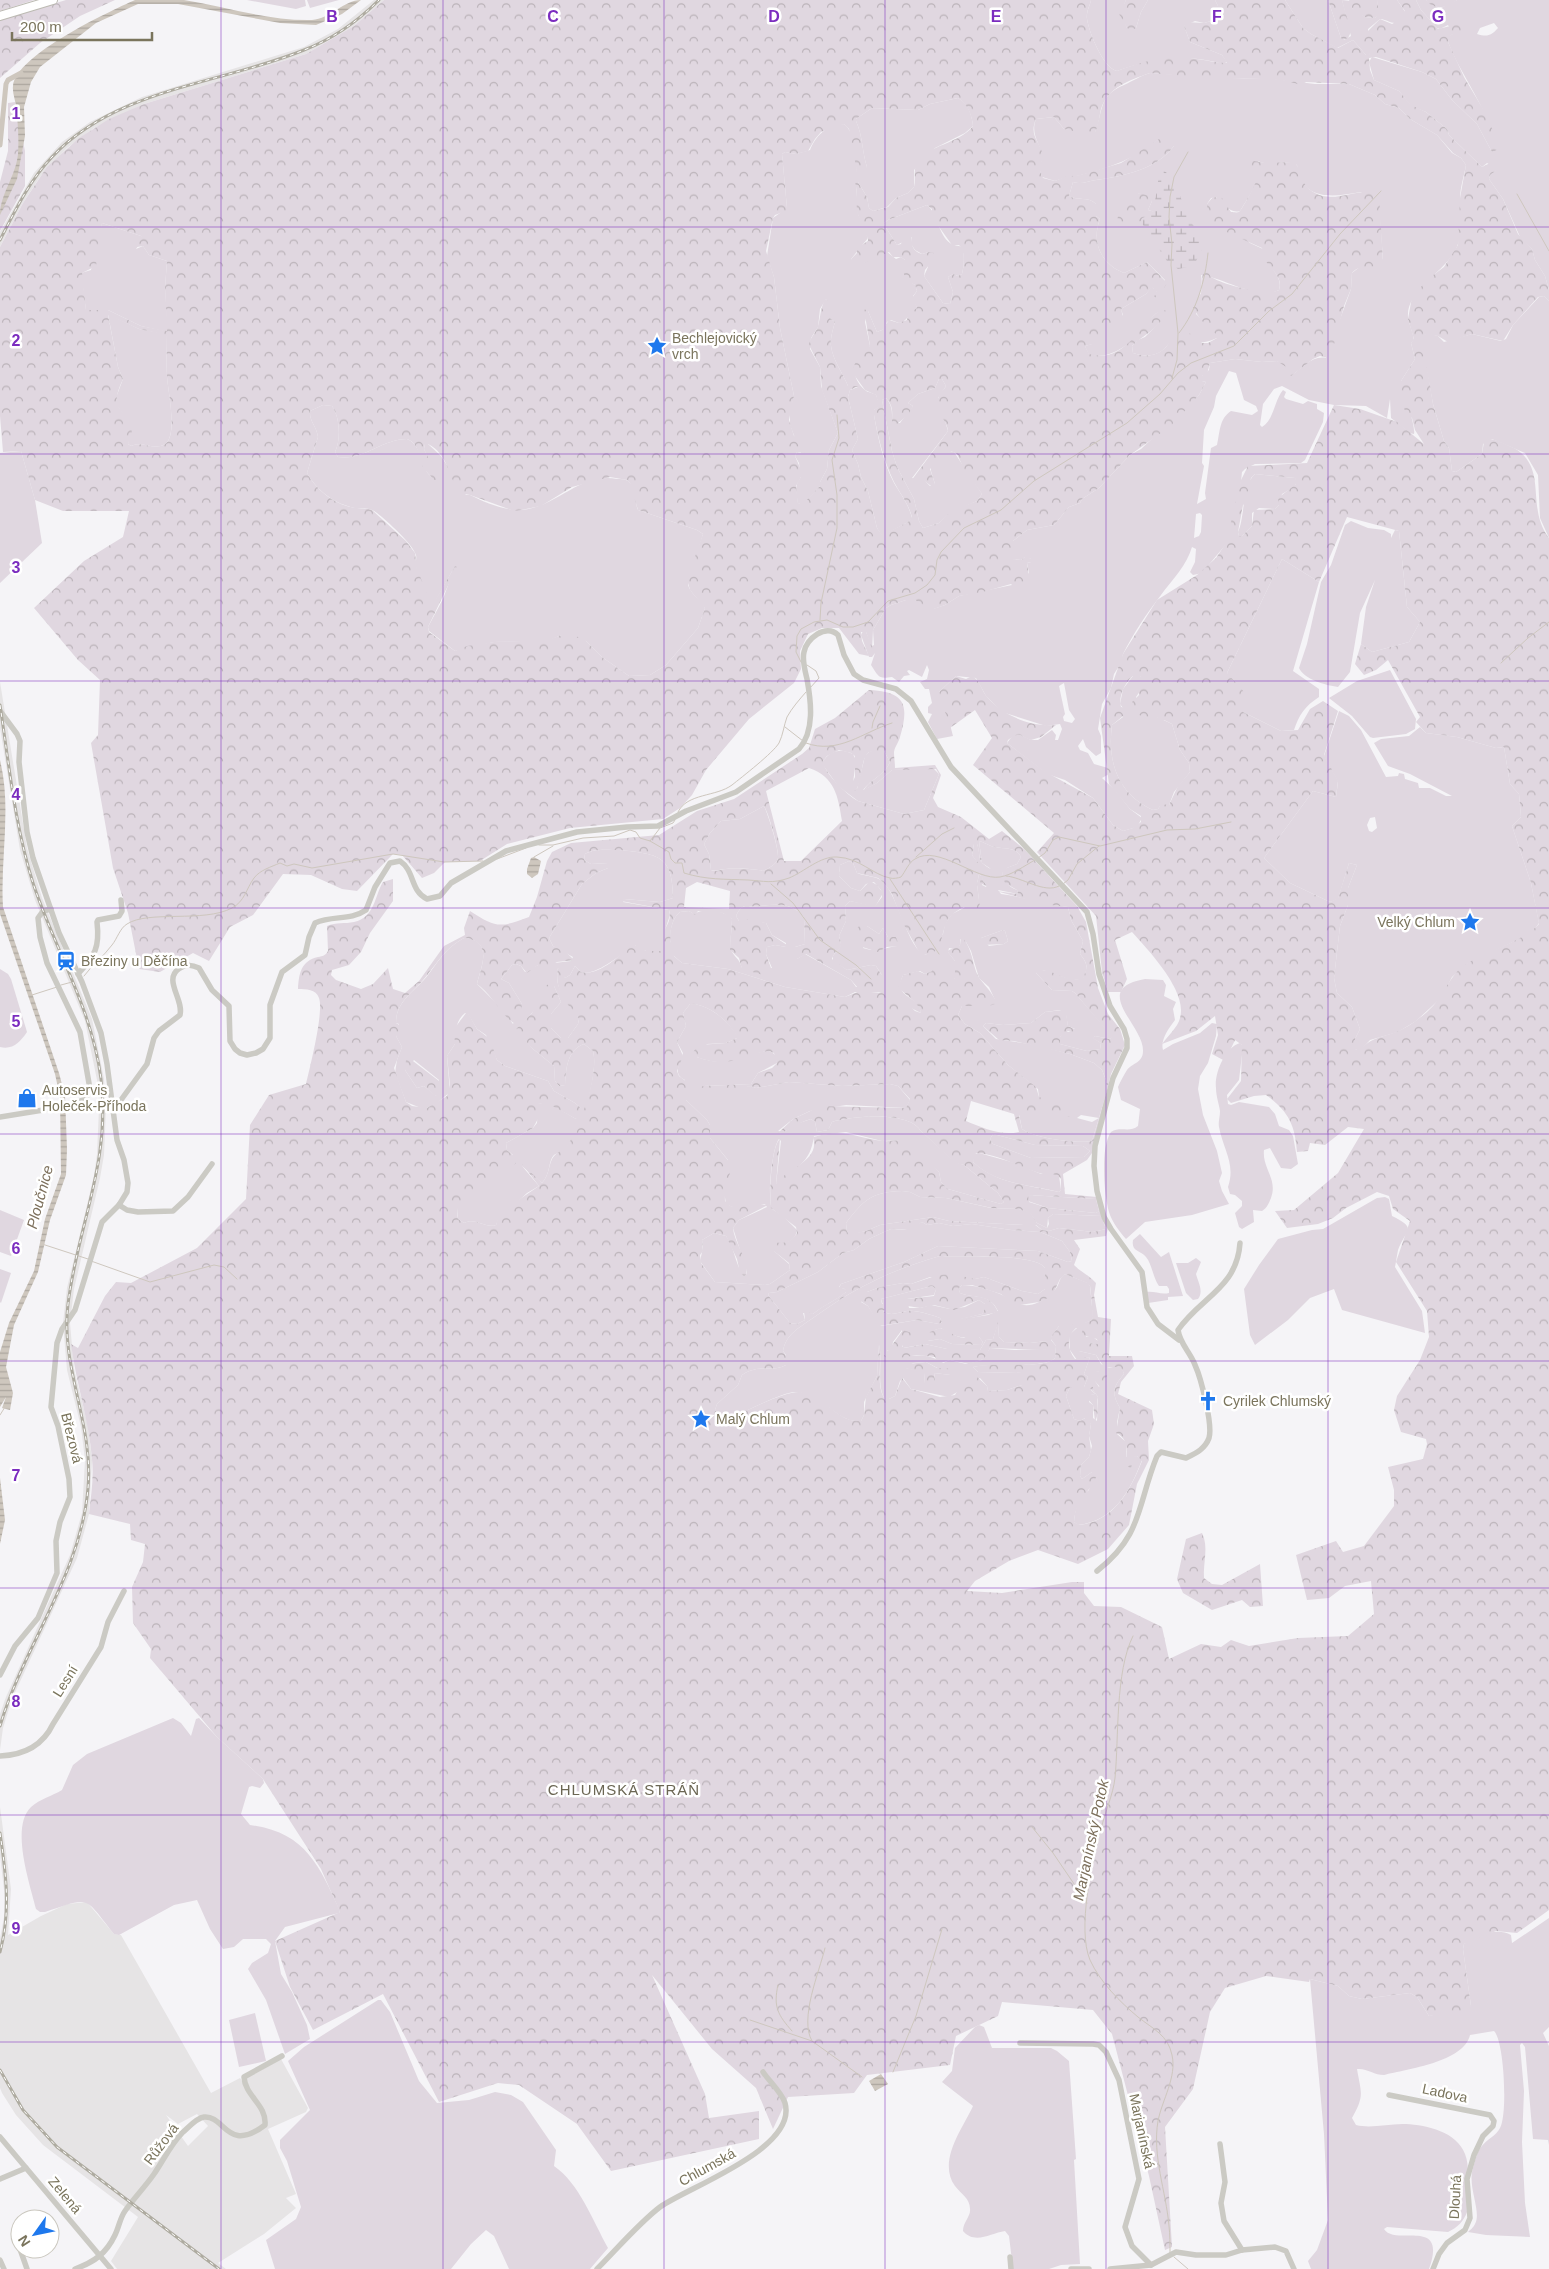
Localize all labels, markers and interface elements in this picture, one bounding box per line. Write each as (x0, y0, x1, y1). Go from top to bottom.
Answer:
text: B (326, 8, 338, 25)
text: C (547, 8, 559, 25)
text: D (768, 8, 780, 25)
text: E (991, 8, 1002, 25)
text: F (1212, 8, 1222, 25)
text: G (1432, 8, 1444, 25)
scale bar (12, 10, 152, 42)
text: 200 m (20, 18, 62, 35)
text: 1 (12, 105, 21, 122)
place label: Bechlejovický vrch (672, 330, 757, 362)
text: 2 (12, 332, 21, 349)
place icon: Bechlejovický vrch (646, 335, 668, 357)
text: 3 (12, 559, 21, 576)
text: 4 (12, 786, 21, 803)
place icon: Velký Chlum (1459, 911, 1481, 933)
place label: Velký Chlum (1377, 914, 1455, 930)
station icon: Březiny u Děčína (55, 950, 77, 972)
place label: Březiny u Děčína (81, 953, 188, 969)
text: 5 (12, 1013, 21, 1030)
place label: Autoservis Holeček-Příhoda (42, 1082, 146, 1114)
shop icon: Autoservis Holeček-Příhoda (16, 1087, 38, 1109)
water label: Ploučnice (23, 1163, 56, 1230)
text: 6 (12, 1240, 21, 1257)
church icon: Cyrilek Chlumský (1197, 1390, 1219, 1412)
place label: Cyrilek Chlumský (1223, 1393, 1331, 1409)
place icon: Malý Chlum (690, 1408, 712, 1430)
street label: Březová (58, 1411, 86, 1465)
place label: Malý Chlum (716, 1411, 790, 1427)
text: 7 (12, 1467, 21, 1484)
street label: Lesní (49, 1662, 81, 1700)
text: 8 (12, 1693, 21, 1710)
water label: Marjanínský Potok (1069, 1776, 1112, 1902)
district label: CHLUMSKÁ STRÁŇ (548, 1781, 700, 1798)
text: 9 (12, 1920, 21, 1937)
street label: Ladova (1421, 2080, 1469, 2106)
street label: Marjanínská (1126, 2092, 1158, 2170)
street label: Růžová (140, 2120, 182, 2168)
street label: Chlumská (676, 2145, 738, 2189)
street label: Zelená (45, 2173, 85, 2217)
street label: Dlouhá (1446, 2174, 1464, 2220)
north arrow (10, 2209, 60, 2259)
text: N (15, 2232, 34, 2250)

